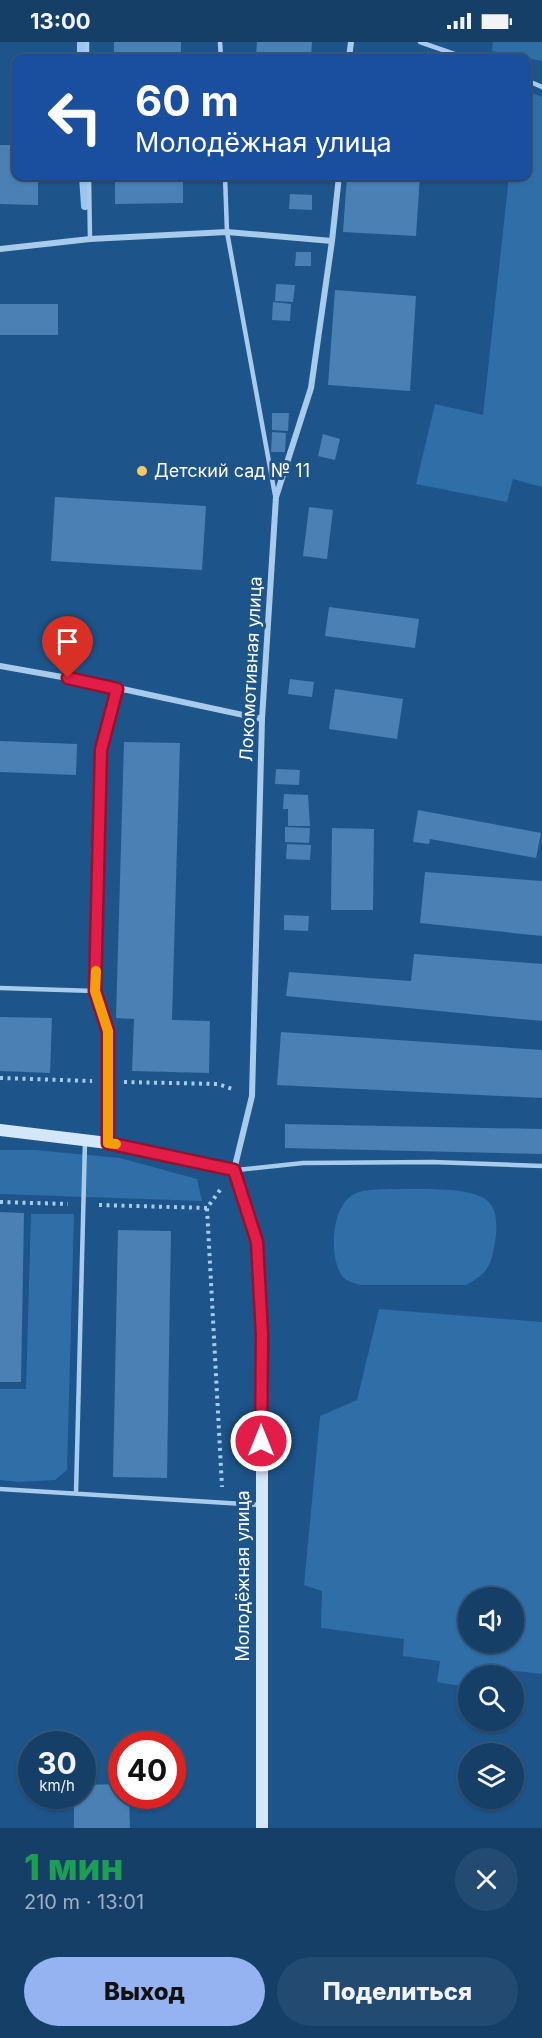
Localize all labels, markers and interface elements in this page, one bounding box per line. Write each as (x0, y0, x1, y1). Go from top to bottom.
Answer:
text: 13:00 (30, 8, 91, 34)
text: 60 m (135, 75, 239, 126)
icon: left (36, 78, 114, 156)
text: Молодёжная улица (135, 126, 392, 159)
place label: Детский сад № 11 (154, 460, 310, 481)
marker: Детский сад № 11 (135, 464, 149, 478)
street label: Локомотивная улица (235, 576, 266, 762)
pin (42, 616, 93, 678)
icon: arrive (51, 625, 84, 658)
position arrow (229, 1409, 293, 1473)
street label: Молодёжная улица (232, 1490, 253, 1662)
map controls (458, 1587, 524, 1809)
button: sound (458, 1587, 524, 1653)
button: search (458, 1665, 524, 1731)
speed limit sign: 40 (108, 1731, 186, 1809)
button: layers (458, 1743, 524, 1809)
text: 30 (37, 1745, 77, 1781)
text: km/h (39, 1776, 75, 1795)
text: 1 мин (24, 1845, 123, 1889)
button: close (455, 1848, 518, 1911)
text: 210 m · 13:01 (24, 1890, 144, 1914)
button: Выход (24, 1957, 265, 2026)
button: Поделиться (277, 1957, 518, 2026)

